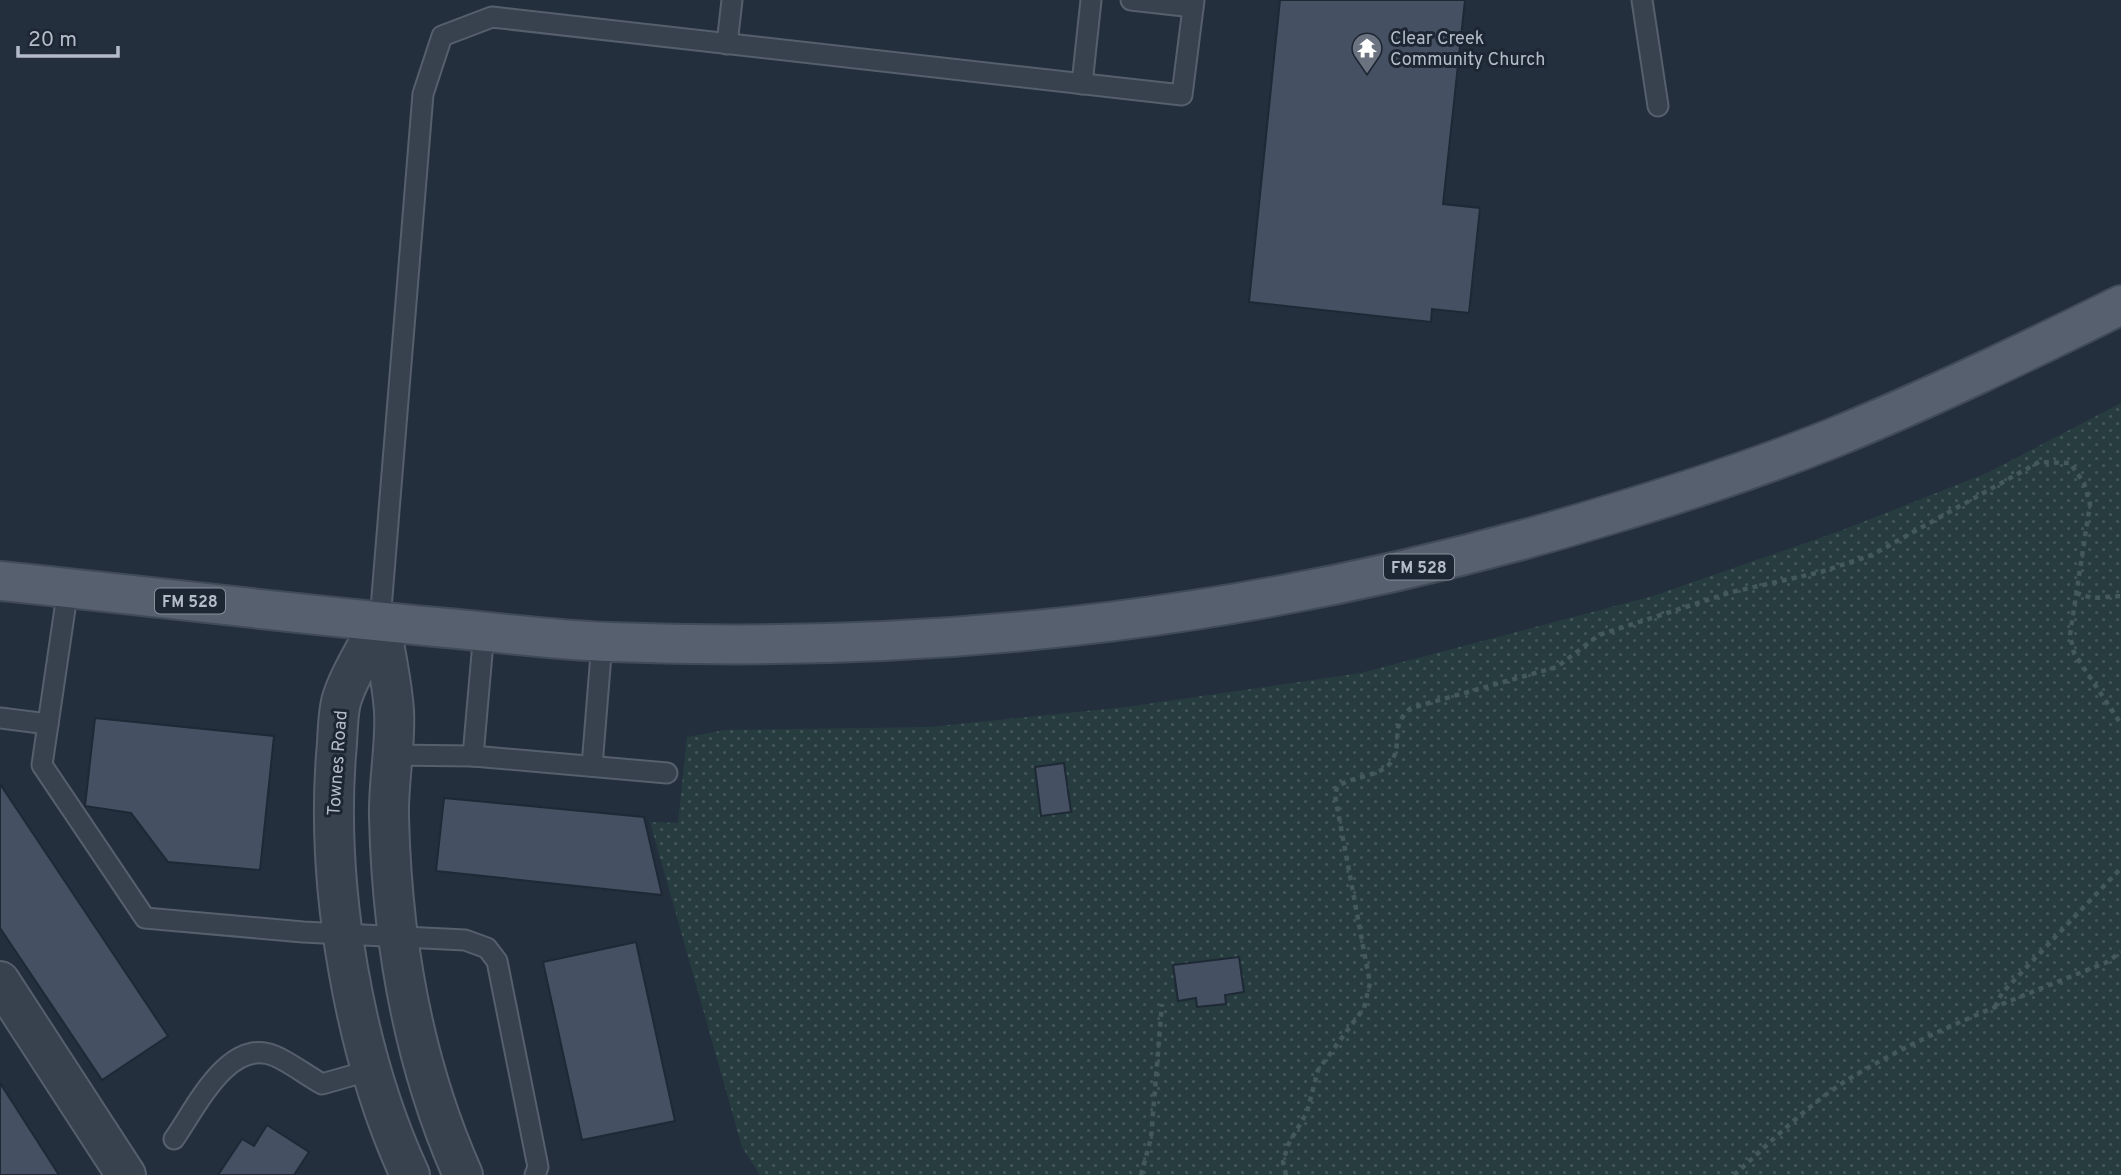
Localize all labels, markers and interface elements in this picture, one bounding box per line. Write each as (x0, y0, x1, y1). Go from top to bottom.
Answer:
scale bar (18, 14, 117, 58)
text: 20 m (28, 27, 77, 54)
place label: Clear Creek Community Church (1390, 28, 1545, 72)
temple icon: Clear Creek Community Church (1350, 31, 1384, 75)
road number: FM 528 (1384, 554, 1454, 580)
road number: FM 528 (155, 588, 225, 614)
street label: Townes Road (323, 710, 354, 817)

